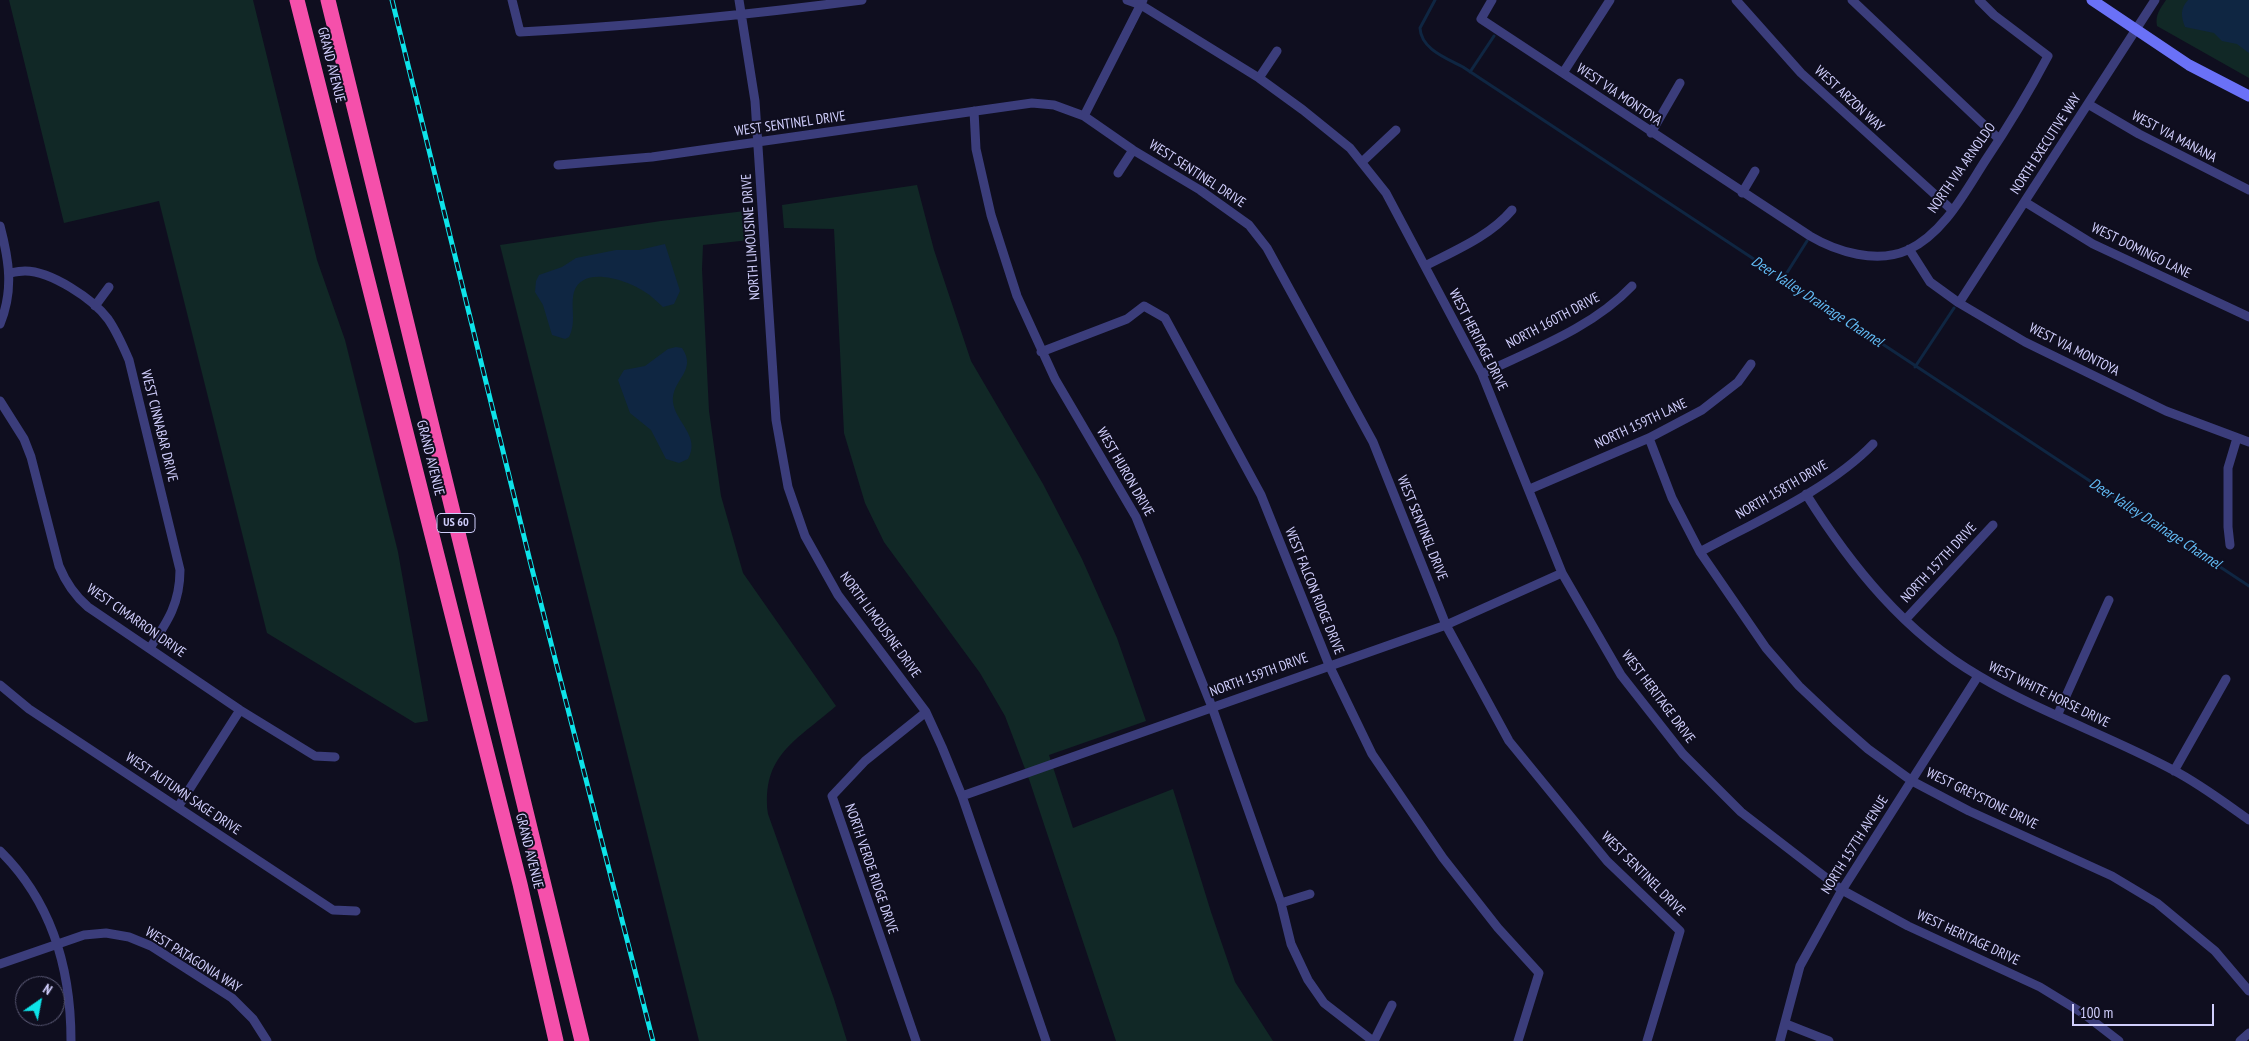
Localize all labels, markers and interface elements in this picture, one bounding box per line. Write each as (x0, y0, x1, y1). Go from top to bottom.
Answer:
street label: GRAND AVENUE (314, 26, 348, 104)
street label: WEST VIA MONTOYA (1573, 60, 1665, 130)
street label: WEST ARZON WAY (1811, 63, 1887, 135)
street label: NORTH EXECUTIVE WAY (2007, 90, 2085, 198)
street label: WEST SENTINEL DRIVE (733, 108, 847, 140)
street label: WEST VIA MANANA (2129, 108, 2219, 166)
street label: NORTH VIA ARNOLDO (1925, 119, 1999, 217)
street label: WEST SENTINEL DRIVE (1146, 137, 1248, 211)
street label: NORTH LIMOUSINE DRIVE (738, 173, 764, 301)
street label: WEST DOMINGO LANE (2088, 220, 2194, 282)
water label: Deer Valley Drainage Channel (1748, 253, 1886, 351)
street label: WEST HERITAGE DRIVE (1445, 286, 1511, 394)
street label: NORTH 160TH DRIVE (1503, 289, 1603, 353)
street label: WEST VIA MONTOYA (2026, 320, 2122, 380)
street label: WEST CINNABAR DRIVE (137, 368, 181, 484)
street label: NORTH 159TH LANE (1592, 395, 1690, 453)
street label: GRAND AVENUE (413, 419, 447, 497)
street label: WEST HURON DRIVE (1093, 425, 1157, 519)
street label: NORTH 158TH DRIVE (1733, 457, 1831, 523)
street label: WEST SENTINEL DRIVE (1393, 473, 1451, 583)
water label: Deer Valley Drainage Channel (2086, 475, 2224, 573)
road number: US 60 (437, 514, 475, 532)
street label: NORTH 157TH DRIVE (1898, 519, 1980, 607)
street label: WEST FALCON RIDGE DRIVE (1281, 525, 1347, 657)
street label: NORTH LIMOUSINE DRIVE (836, 569, 924, 681)
street label: WEST CIMARRON DRIVE (83, 581, 189, 661)
street label: WEST HERITAGE DRIVE (1618, 647, 1698, 747)
street label: NORTH 159TH DRIVE (1208, 649, 1310, 701)
street label: WEST WHITE HORSE DRIVE (1986, 658, 2112, 732)
street label: WEST AUTUMN SAGE DRIVE (122, 749, 244, 839)
street label: WEST GREYSTONE DRIVE (1923, 765, 2041, 833)
street label: NORTH 157TH AVENUE (1818, 793, 1892, 897)
street label: NORTH VERDE RIDGE DRIVE (841, 802, 901, 936)
street label: GRAND AVENUE (512, 812, 546, 890)
street label: WEST SENTINEL DRIVE (1598, 829, 1688, 919)
street label: WEST HERITAGE DRIVE (1914, 907, 2022, 969)
street label: WEST PATAGONIA WAY (142, 924, 244, 996)
north arrow (15, 976, 65, 1026)
text: N (40, 980, 56, 999)
scale bar (2074, 994, 2216, 1026)
text: 100 m (2080, 1003, 2113, 1022)

